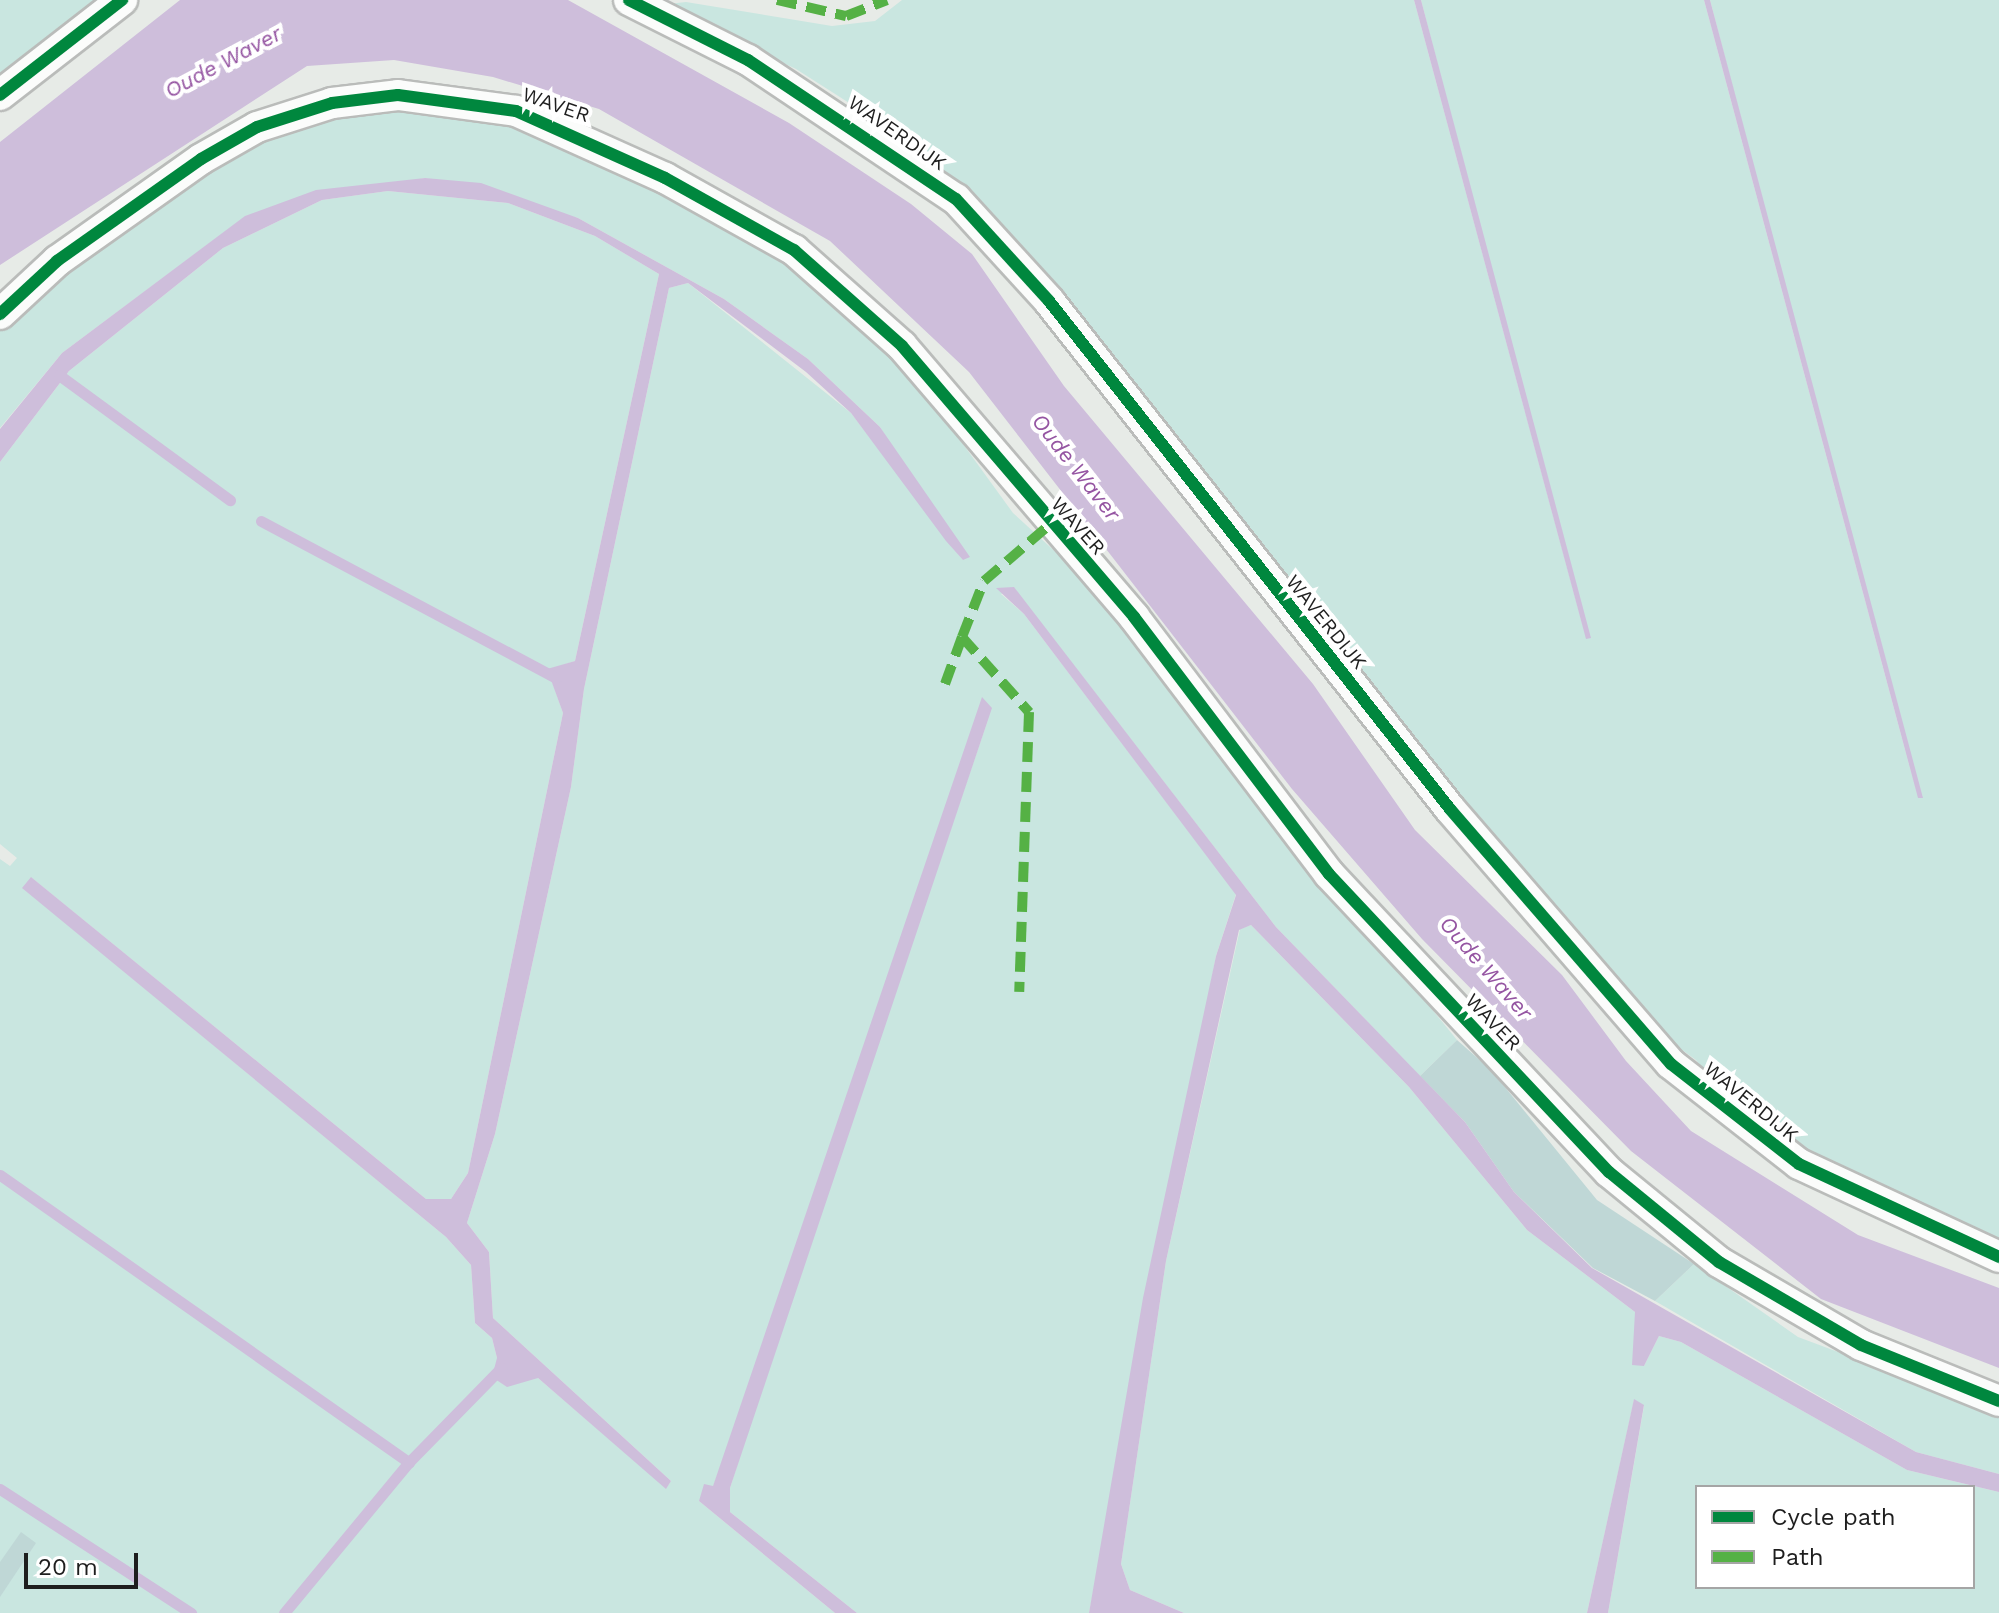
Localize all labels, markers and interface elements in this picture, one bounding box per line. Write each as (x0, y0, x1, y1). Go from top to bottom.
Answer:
water label: Oude Waver (160, 20, 286, 104)
street label: WAVER (519, 82, 593, 128)
street label: WAVERDIJK (843, 90, 951, 176)
water label: Oude Waver (1026, 408, 1126, 526)
street label: WAVER (1046, 492, 1110, 560)
street label: WAVERDIJK (1281, 570, 1371, 674)
water label: Oude Waver (1434, 911, 1538, 1025)
street label: WAVER (1460, 989, 1526, 1055)
street label: WAVERDIJK (1699, 1057, 1803, 1147)
legend (1695, 1485, 1975, 1589)
text: Cycle path (1771, 1503, 1896, 1531)
scale bar (28, 1537, 142, 1587)
text: Path (1771, 1543, 1824, 1571)
text: 20 m (38, 1553, 98, 1581)

